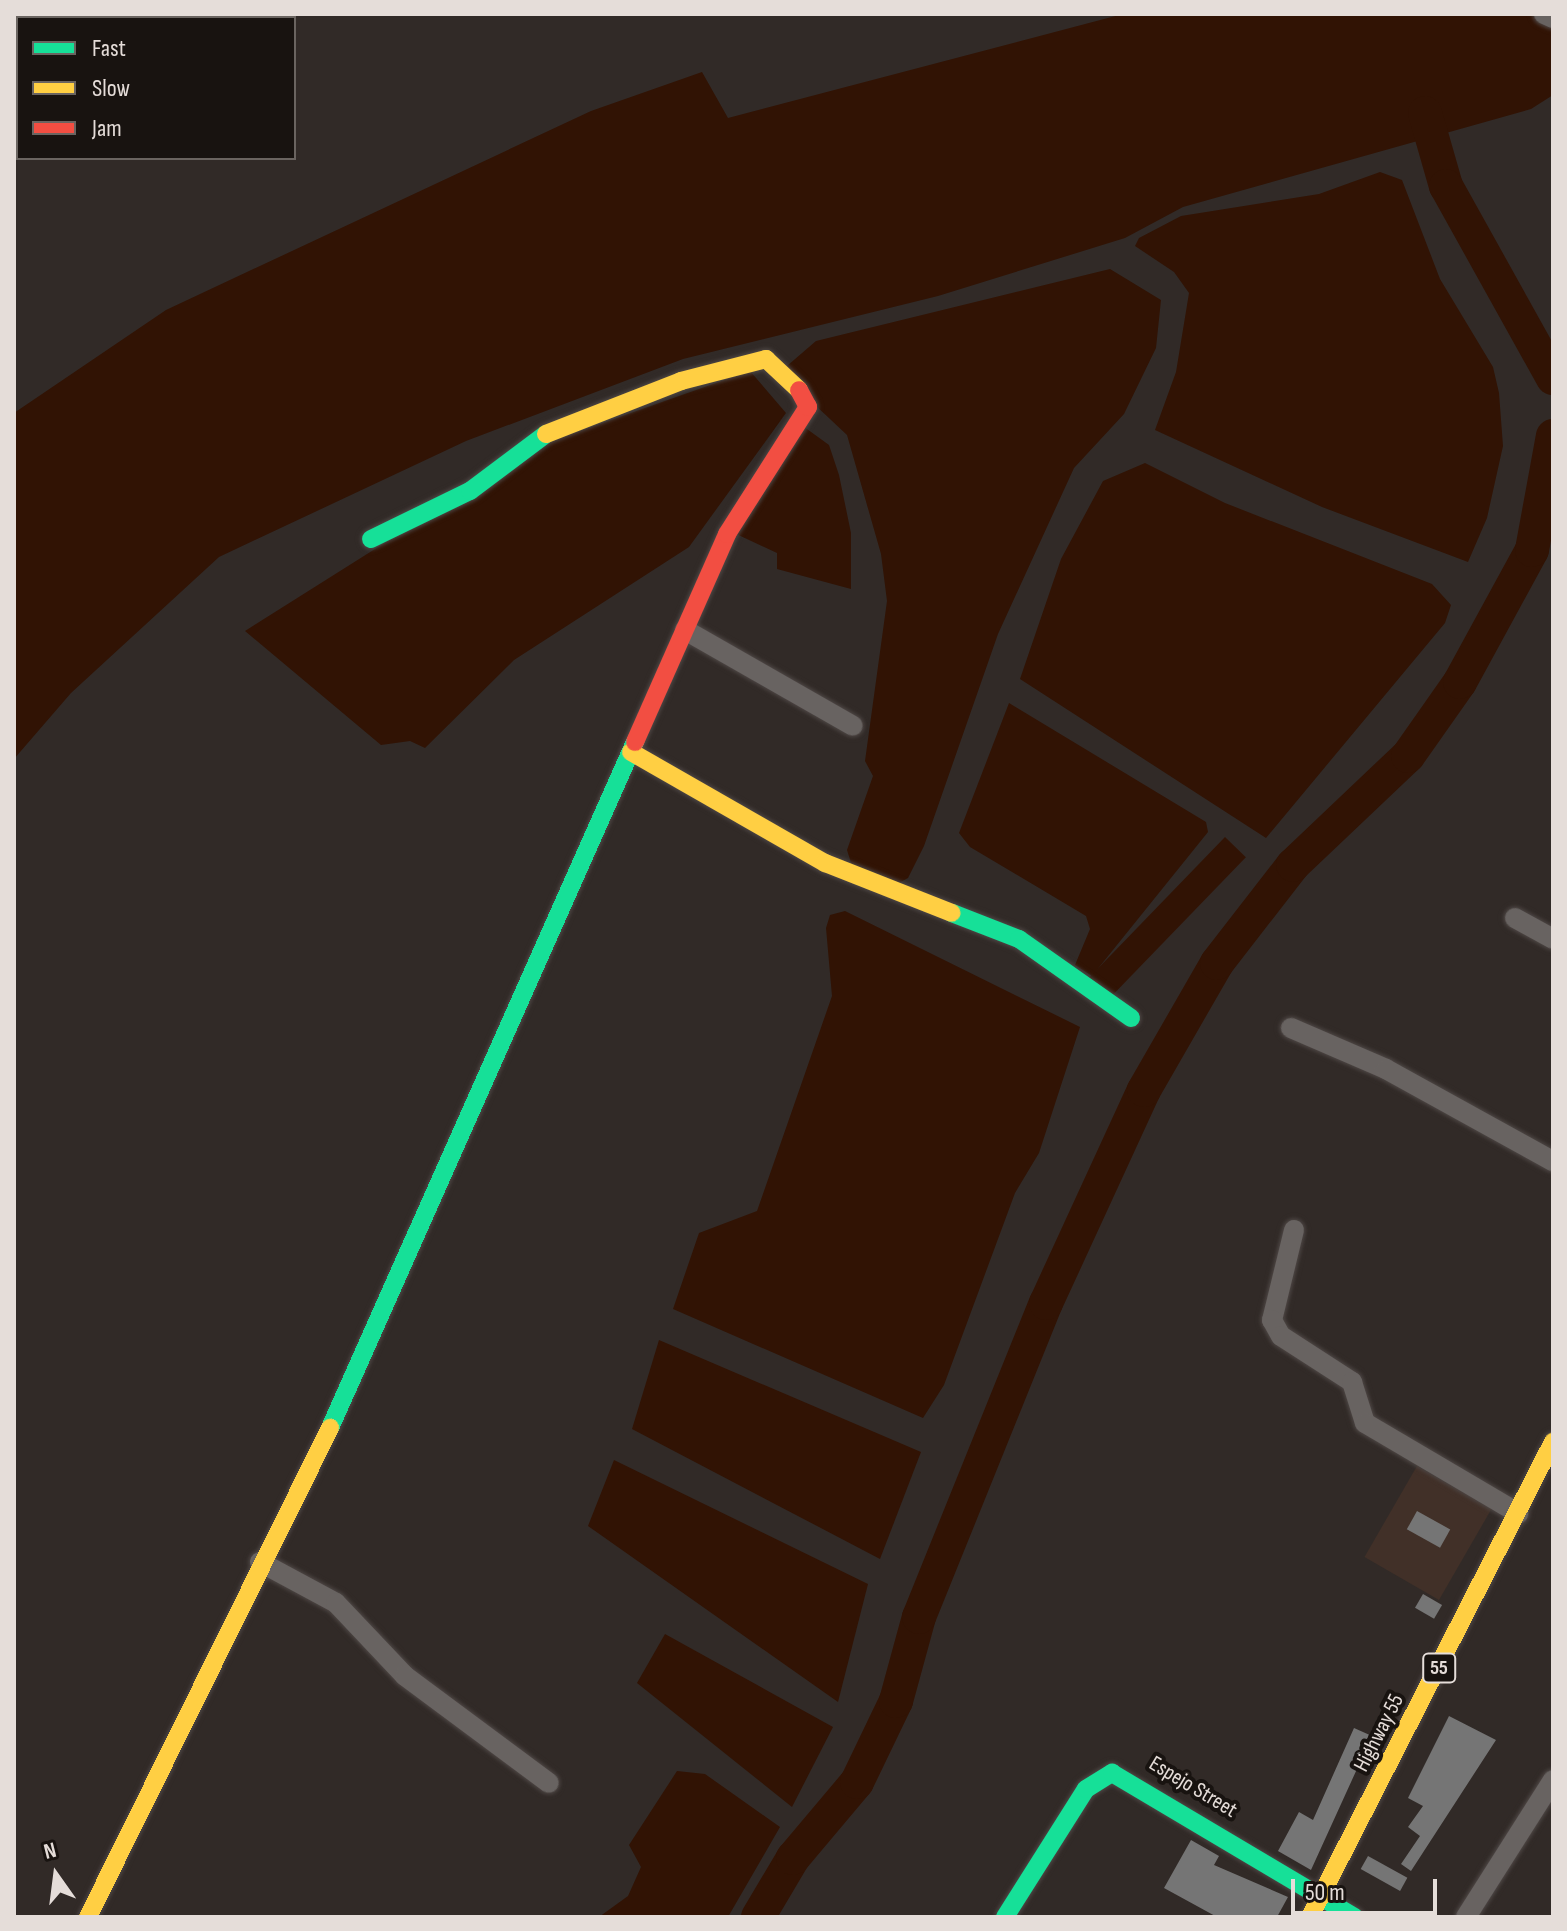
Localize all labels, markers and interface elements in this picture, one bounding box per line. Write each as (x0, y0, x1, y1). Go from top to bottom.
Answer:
legend (16, 16, 296, 160)
text: Fast (92, 34, 126, 63)
text: Slow (92, 74, 130, 103)
text: Jam (92, 114, 122, 143)
road number: 55 (1421, 1652, 1457, 1684)
street label: Highway 55 (1348, 1690, 1410, 1776)
street label: Espejo Street (1144, 1750, 1242, 1824)
north arrow (16, 1835, 96, 1915)
text: N (41, 1837, 59, 1866)
scale bar (1295, 1863, 1441, 1913)
text: 50 m (1305, 1878, 1345, 1907)

